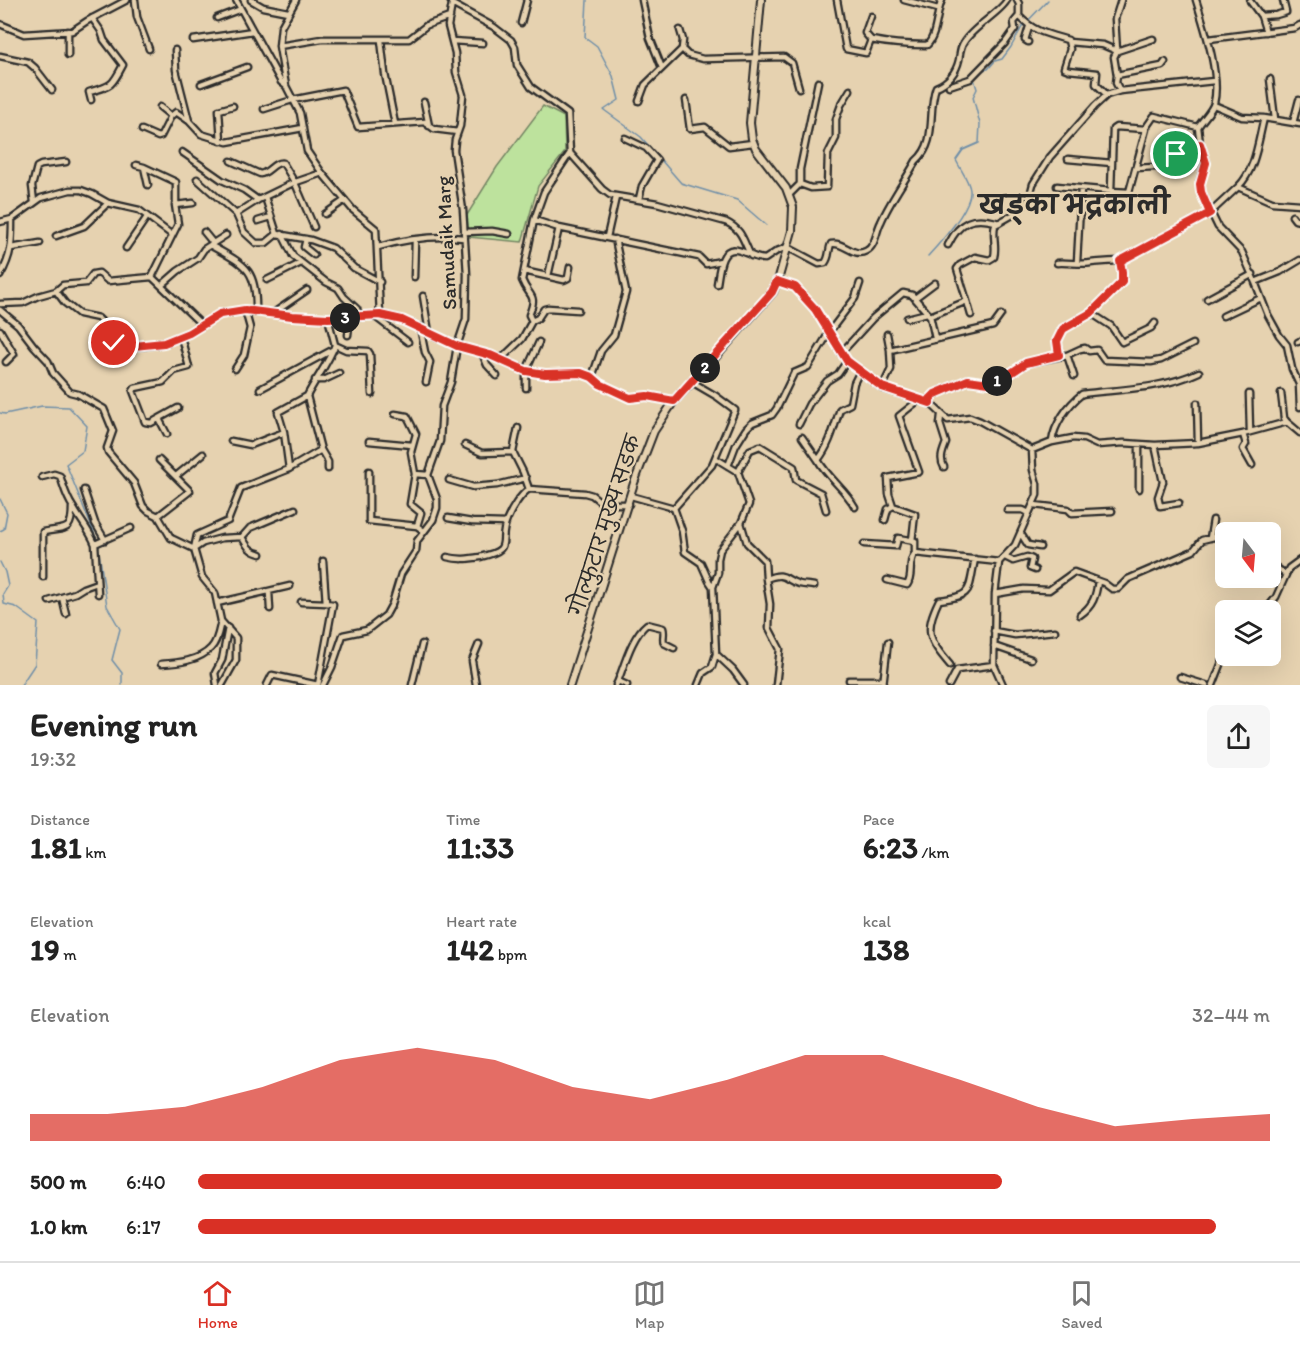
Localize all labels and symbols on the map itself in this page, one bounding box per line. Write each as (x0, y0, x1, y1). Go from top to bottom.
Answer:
pin (1150, 128, 1201, 179)
street label: Samudaik Marg (430, 175, 461, 311)
district label: खड्का भद्रकाली (977, 185, 1171, 226)
pin: 3 (330, 303, 360, 333)
pin (88, 317, 139, 368)
pin: 2 (690, 353, 720, 383)
pin: 1 (982, 366, 1012, 396)
street label: गोल्फुटार मुख्य सडक (561, 429, 649, 620)
north arrow (1215, 522, 1281, 588)

